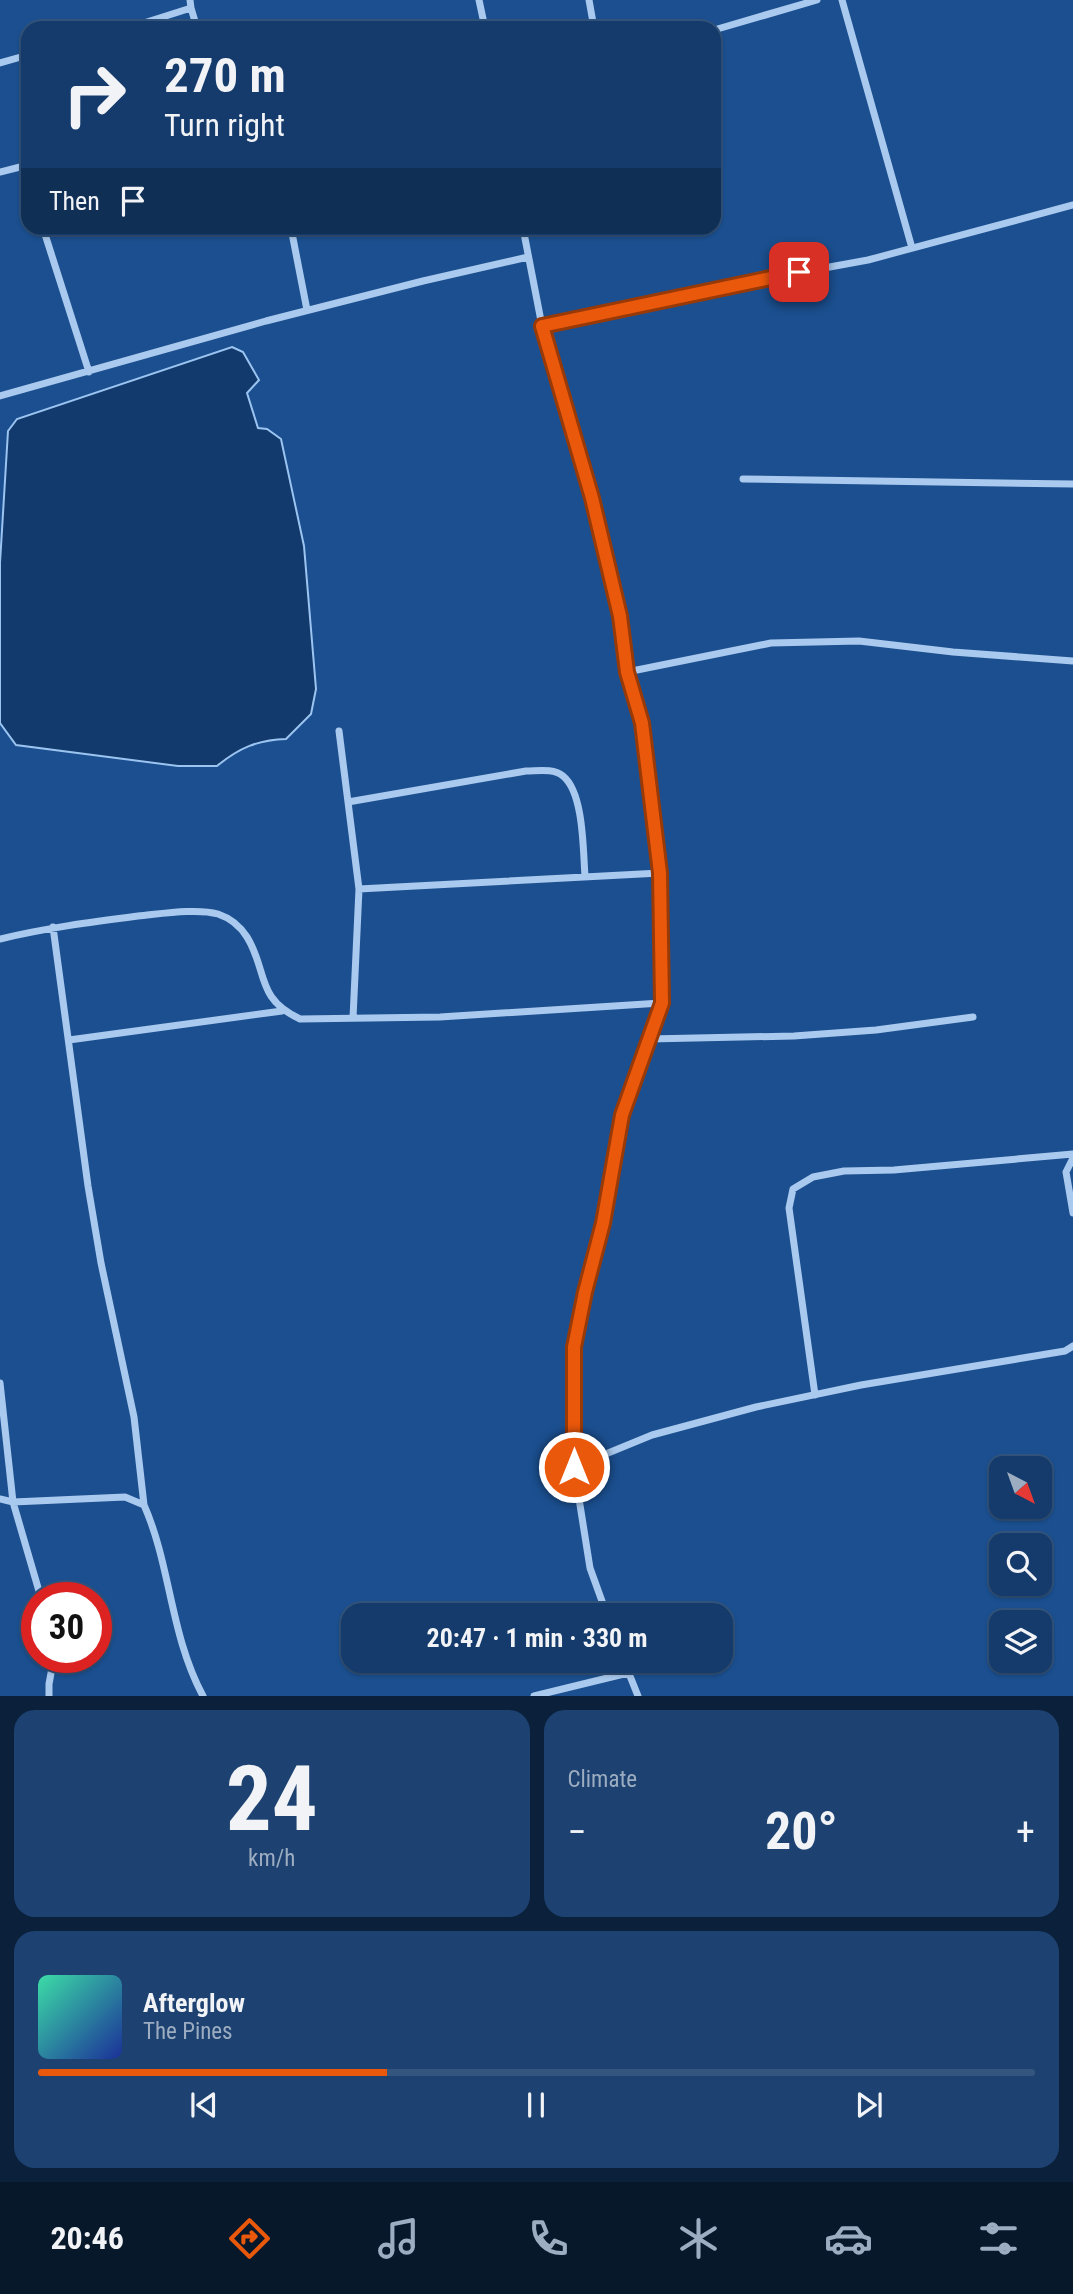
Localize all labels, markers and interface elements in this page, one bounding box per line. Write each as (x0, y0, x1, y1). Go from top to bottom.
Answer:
text: 270 m (164, 47, 286, 104)
icon: right (49, 49, 140, 140)
text: Turn right (164, 106, 285, 144)
icon: arrive (114, 182, 152, 220)
text: Then (49, 186, 100, 216)
pin (769, 242, 829, 302)
icon: arrive (780, 253, 818, 291)
position arrow (537, 1430, 611, 1504)
north arrow (989, 1456, 1052, 1519)
map controls (989, 1456, 1052, 1673)
button: search (989, 1533, 1052, 1596)
speed limit sign: 30 (21, 1582, 112, 1673)
button: layers (989, 1610, 1052, 1673)
text: 20:47 · 1 min · 330 m (427, 1623, 647, 1653)
text: 24 (226, 1746, 318, 1852)
text: Climate (568, 1766, 637, 1793)
text: 20° (765, 1801, 838, 1862)
text: − (568, 1810, 587, 1854)
text: + (1016, 1810, 1035, 1854)
text: km/h (248, 1845, 295, 1872)
text: Afterglow (143, 1988, 245, 2018)
text: The Pines (143, 2018, 233, 2045)
icon: previous (185, 2086, 223, 2124)
icon: pause (517, 2086, 555, 2124)
icon: next (850, 2086, 888, 2124)
icon: directions (225, 2214, 274, 2263)
icon: music (374, 2214, 423, 2263)
icon: phone (524, 2214, 573, 2263)
icon: climate (674, 2214, 723, 2263)
icon: car (824, 2214, 873, 2263)
icon: filters (974, 2214, 1023, 2263)
text: 20:46 (50, 2219, 124, 2257)

